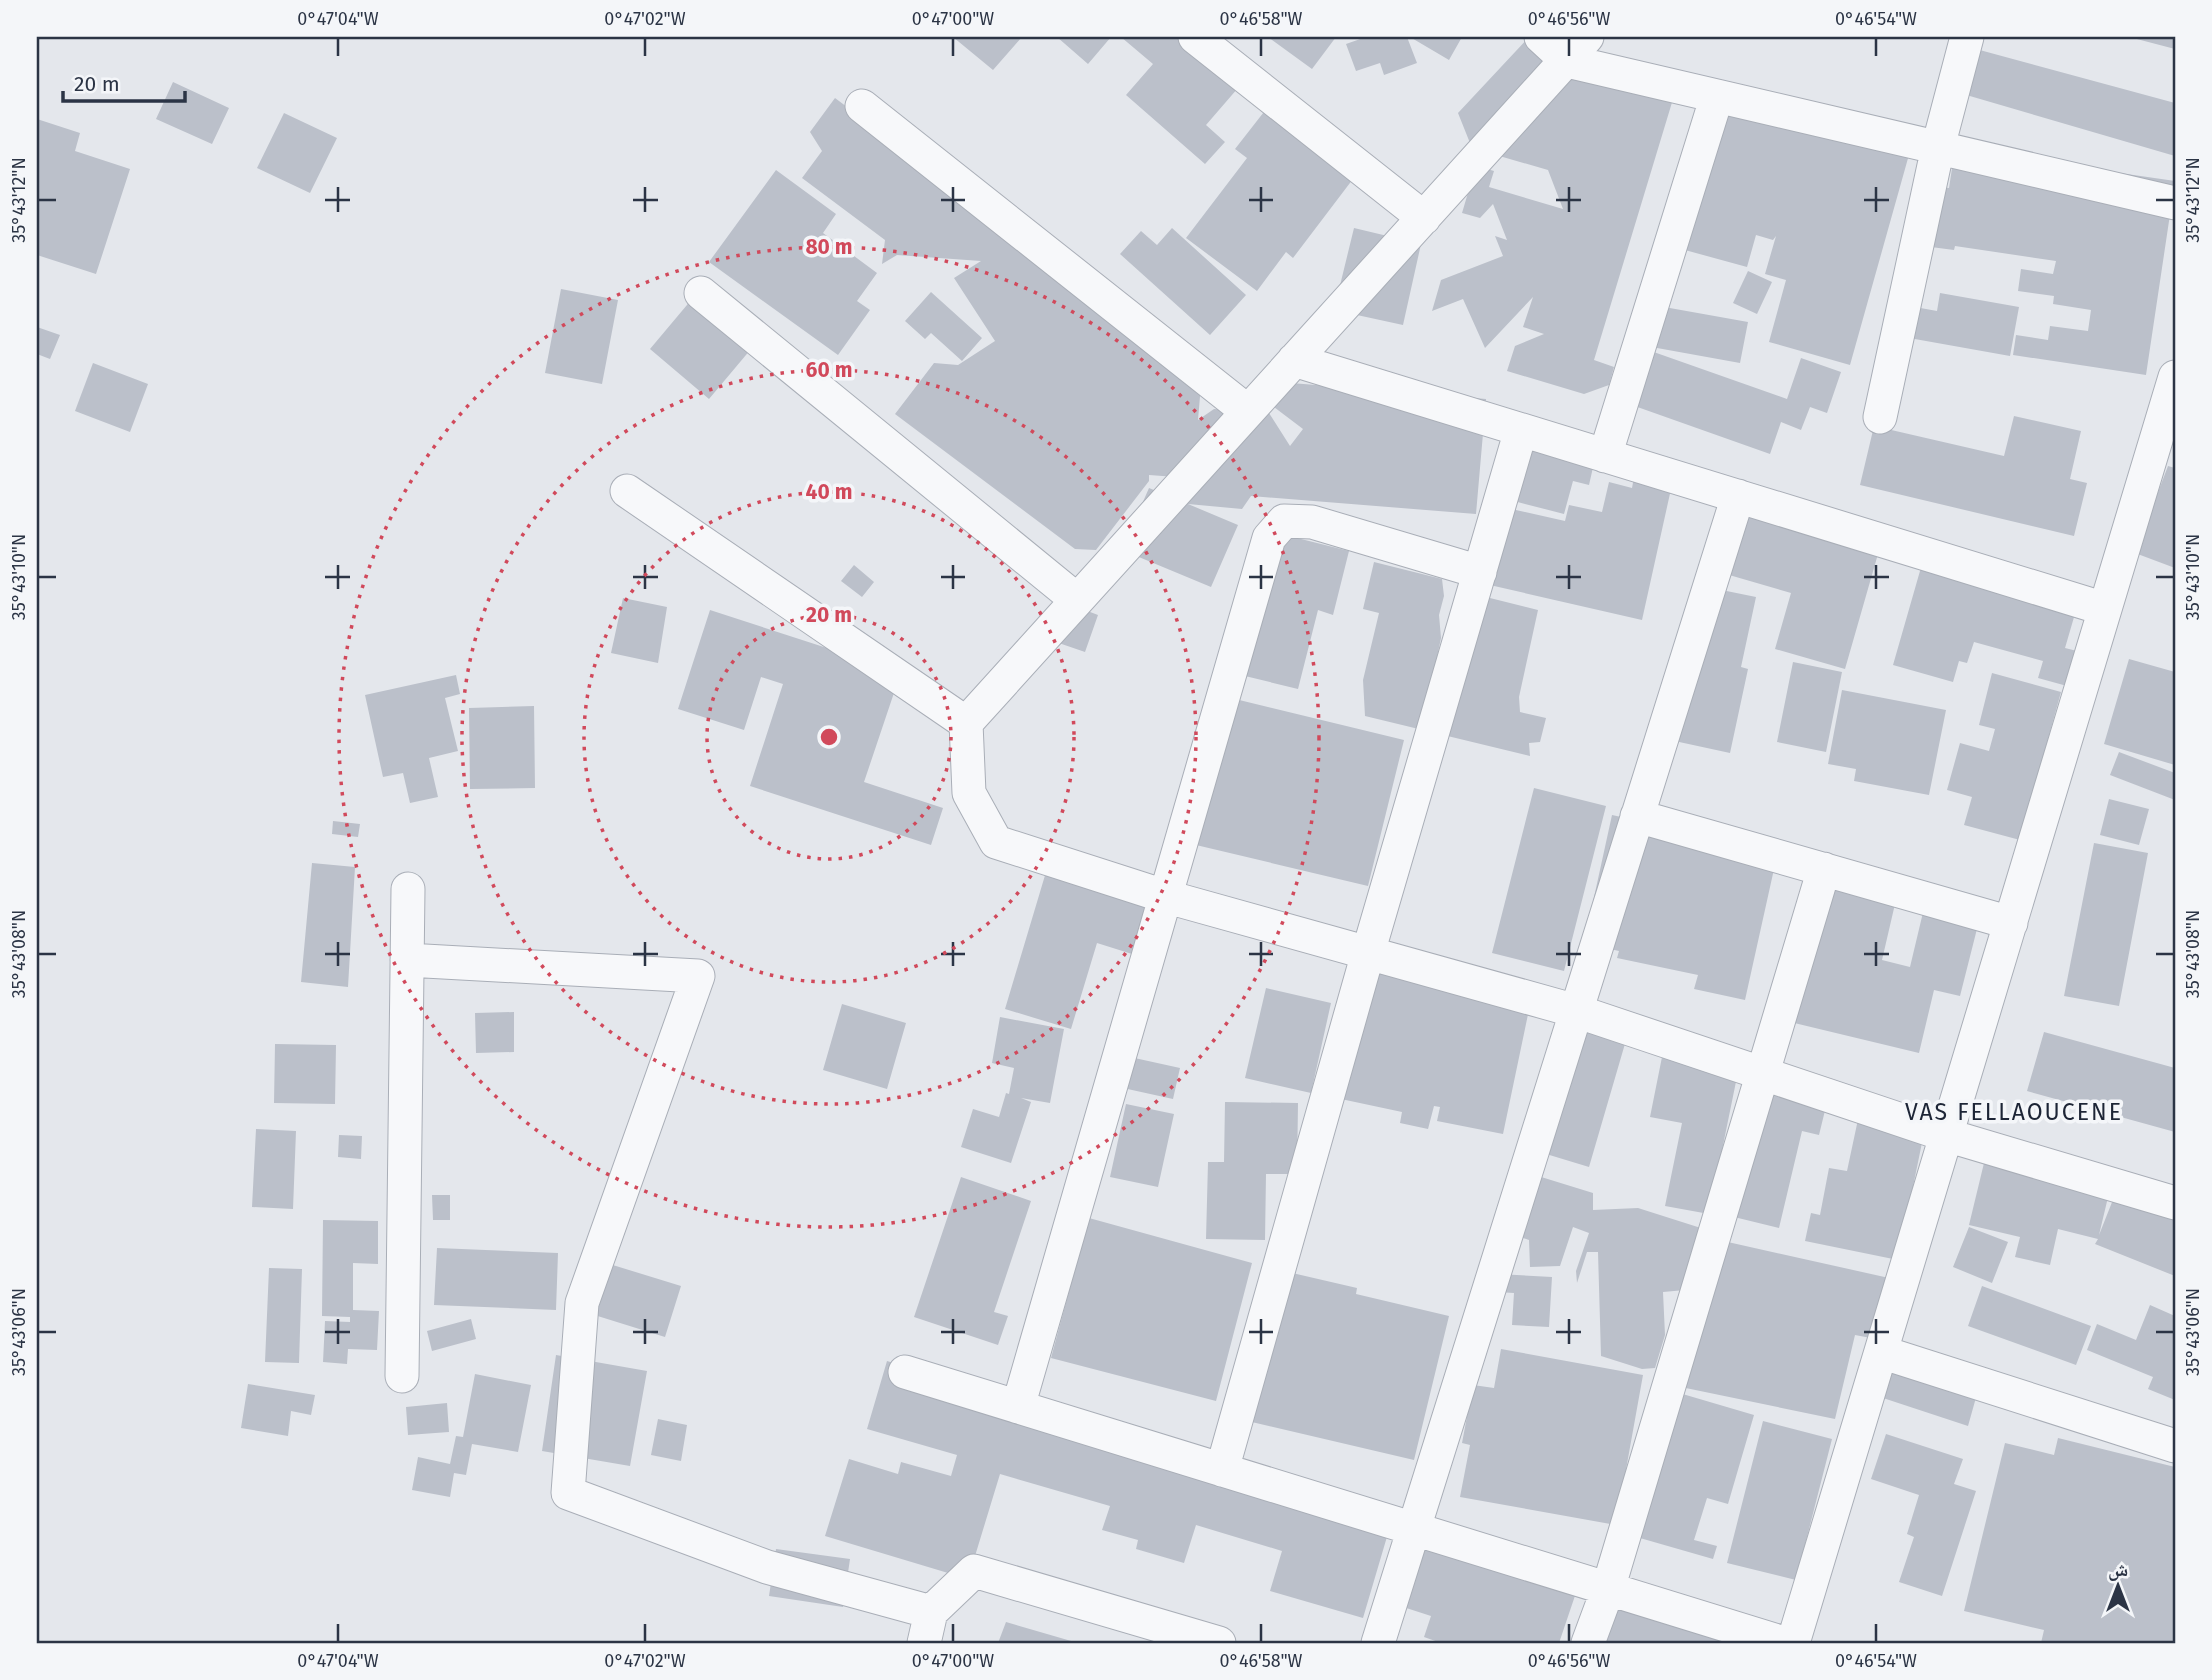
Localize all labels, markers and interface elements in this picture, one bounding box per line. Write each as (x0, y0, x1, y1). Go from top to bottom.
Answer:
text: 0°47'04"W (297, 8, 379, 30)
text: 0°47'02"W (604, 8, 686, 30)
text: 0°47'00"W (912, 8, 994, 30)
text: 0°46'58"W (1220, 8, 1303, 30)
text: 0°46'56"W (1528, 8, 1610, 30)
text: 0°46'54"W (1835, 8, 1917, 30)
scale bar (63, 60, 186, 104)
text: 20 m (74, 71, 120, 97)
text: 35°43'12"N (8, 157, 30, 243)
text: 35°43'12"N (2182, 157, 2204, 243)
text: 80 m (805, 234, 853, 260)
text: 60 m (806, 357, 852, 383)
text: 40 m (806, 479, 852, 505)
text: 35°43'10"N (8, 534, 30, 620)
text: 35°43'10"N (2182, 534, 2204, 620)
text: 20 m (806, 602, 852, 628)
centre of rings (817, 725, 841, 749)
text: 35°43'08"N (8, 910, 30, 998)
text: 35°43'08"N (2182, 910, 2204, 998)
district label: VAS FELLAOUCENE (1905, 1098, 2123, 1126)
text: 35°43'06"N (8, 1288, 30, 1376)
text: 35°43'06"N (2182, 1288, 2204, 1376)
north arrow (2082, 1550, 2152, 1620)
text: ش (2108, 1558, 2128, 1581)
text: 0°47'04"W (297, 1650, 379, 1672)
text: 0°47'02"W (604, 1650, 686, 1672)
text: 0°47'00"W (912, 1650, 994, 1672)
text: 0°46'58"W (1220, 1650, 1303, 1672)
text: 0°46'56"W (1528, 1650, 1610, 1672)
text: 0°46'54"W (1835, 1650, 1917, 1672)

